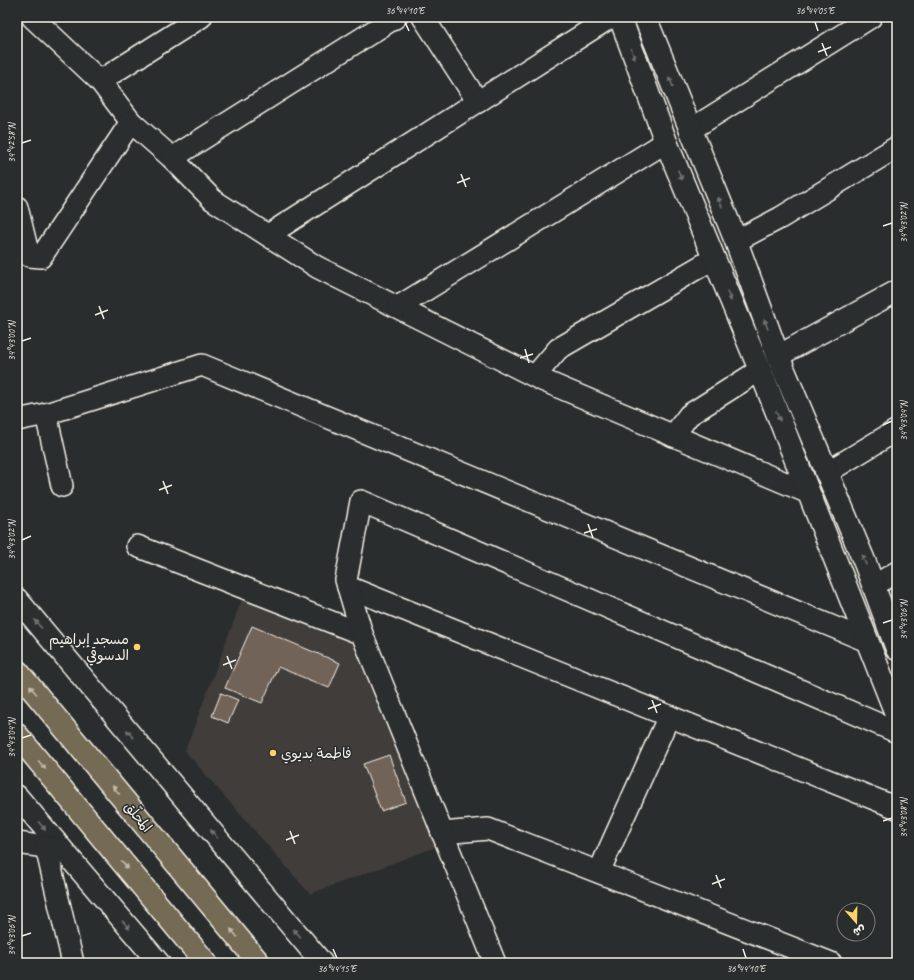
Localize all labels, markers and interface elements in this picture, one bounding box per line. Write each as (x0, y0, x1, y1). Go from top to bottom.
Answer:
text: 36°44'10"E (386, 4, 426, 17)
text: 36°44'05"E (796, 4, 836, 17)
one-way arrow (630, 48, 636, 60)
one-way arrow (667, 76, 673, 88)
text: 34°42'58"N (5, 121, 18, 163)
one-way arrow (677, 170, 683, 182)
one-way arrow (716, 196, 722, 208)
text: 34°43'02"N (897, 201, 910, 243)
one-way arrow (726, 290, 732, 302)
one-way arrow (763, 317, 769, 329)
text: 34°43'00"N (5, 319, 18, 361)
text: 34°43'04"N (897, 399, 910, 441)
one-way arrow (776, 410, 782, 422)
text: 34°43'02"N (5, 518, 18, 560)
one-way arrow (860, 554, 866, 566)
text: 34°43'06"N (897, 598, 910, 640)
one-way arrow (33, 618, 42, 629)
place label: مسجد إبراهيم الدسوقي (49, 631, 129, 666)
marker: مسجد إبراهيم الدسوقي (132, 642, 142, 652)
one-way arrow (28, 684, 37, 695)
text: 34°43'04"N (5, 716, 18, 758)
one-way arrow (126, 729, 135, 739)
place label: فاطمة بديوي (281, 745, 352, 764)
marker: فاطمة بديوي (268, 748, 278, 758)
one-way arrow (37, 760, 46, 771)
one-way arrow (111, 784, 120, 795)
text: 34°43'08"N (897, 796, 910, 838)
street label: المحلّق (120, 797, 157, 836)
one-way arrow (38, 821, 47, 831)
one-way arrow (209, 828, 218, 839)
one-way arrow (120, 860, 129, 871)
north arrow (836, 902, 876, 942)
text: 34°43'06"N (5, 914, 18, 956)
one-way arrow (122, 920, 131, 930)
text: ش (851, 923, 868, 940)
one-way arrow (230, 928, 239, 938)
one-way arrow (293, 928, 302, 938)
text: 36°44'15"E (318, 962, 358, 975)
text: 36°44'10"E (727, 962, 767, 975)

